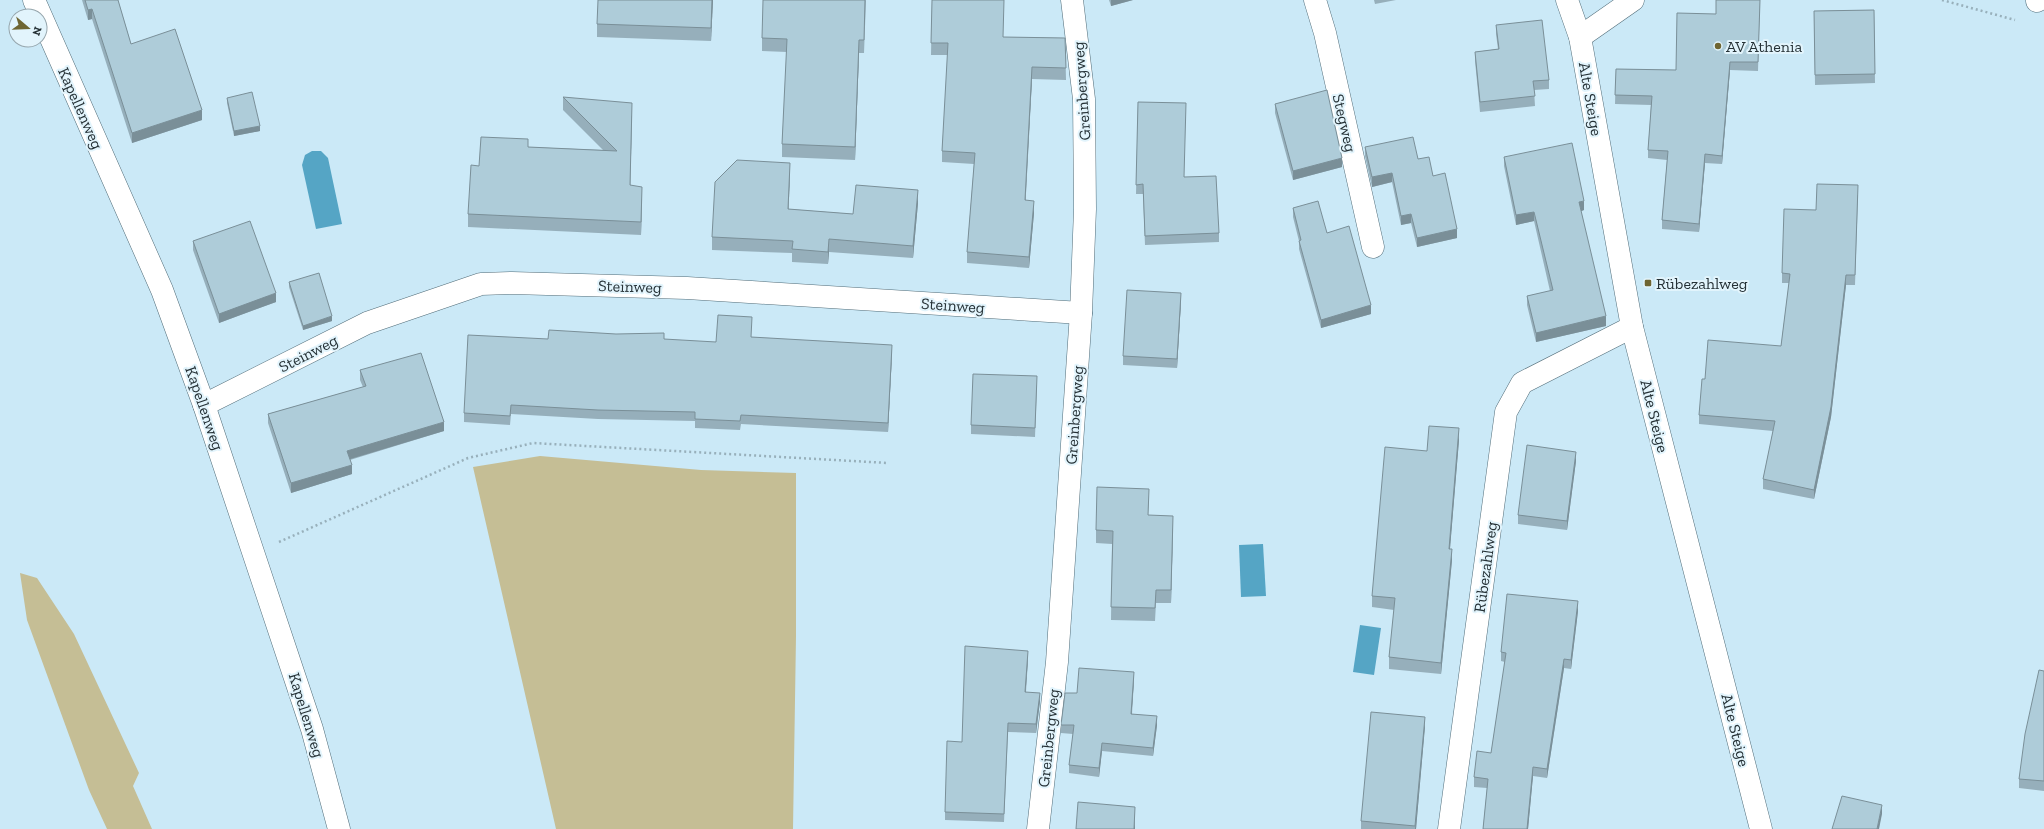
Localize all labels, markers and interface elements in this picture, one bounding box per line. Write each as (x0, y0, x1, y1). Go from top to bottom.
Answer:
north arrow (8, 8, 48, 48)
text: N (29, 25, 44, 38)
place label: AV Athenia (1726, 37, 1802, 56)
street label: Greinbergweg (1069, 41, 1094, 141)
marker: AV Athenia (1713, 41, 1723, 51)
street label: Alte Steige (1575, 61, 1606, 137)
street label: Kapellenweg (54, 64, 107, 152)
street label: Stegweg (1329, 92, 1360, 154)
place label: Rübezahlweg (1656, 274, 1748, 293)
street label: Steinweg (598, 276, 662, 297)
marker: Rübezahlweg (1643, 278, 1653, 288)
street label: Steinweg (921, 294, 986, 317)
street label: Steinweg (276, 330, 341, 376)
street label: Kapellenweg (181, 364, 228, 453)
street label: Greinbergweg (1062, 365, 1087, 465)
street label: Alte Steige (1636, 378, 1673, 455)
street label: Rübezahlweg (1470, 520, 1501, 614)
street label: Kapellenweg (285, 670, 328, 760)
street label: Greinbergweg (1034, 688, 1063, 788)
street label: Alte Steige (1717, 692, 1754, 769)

